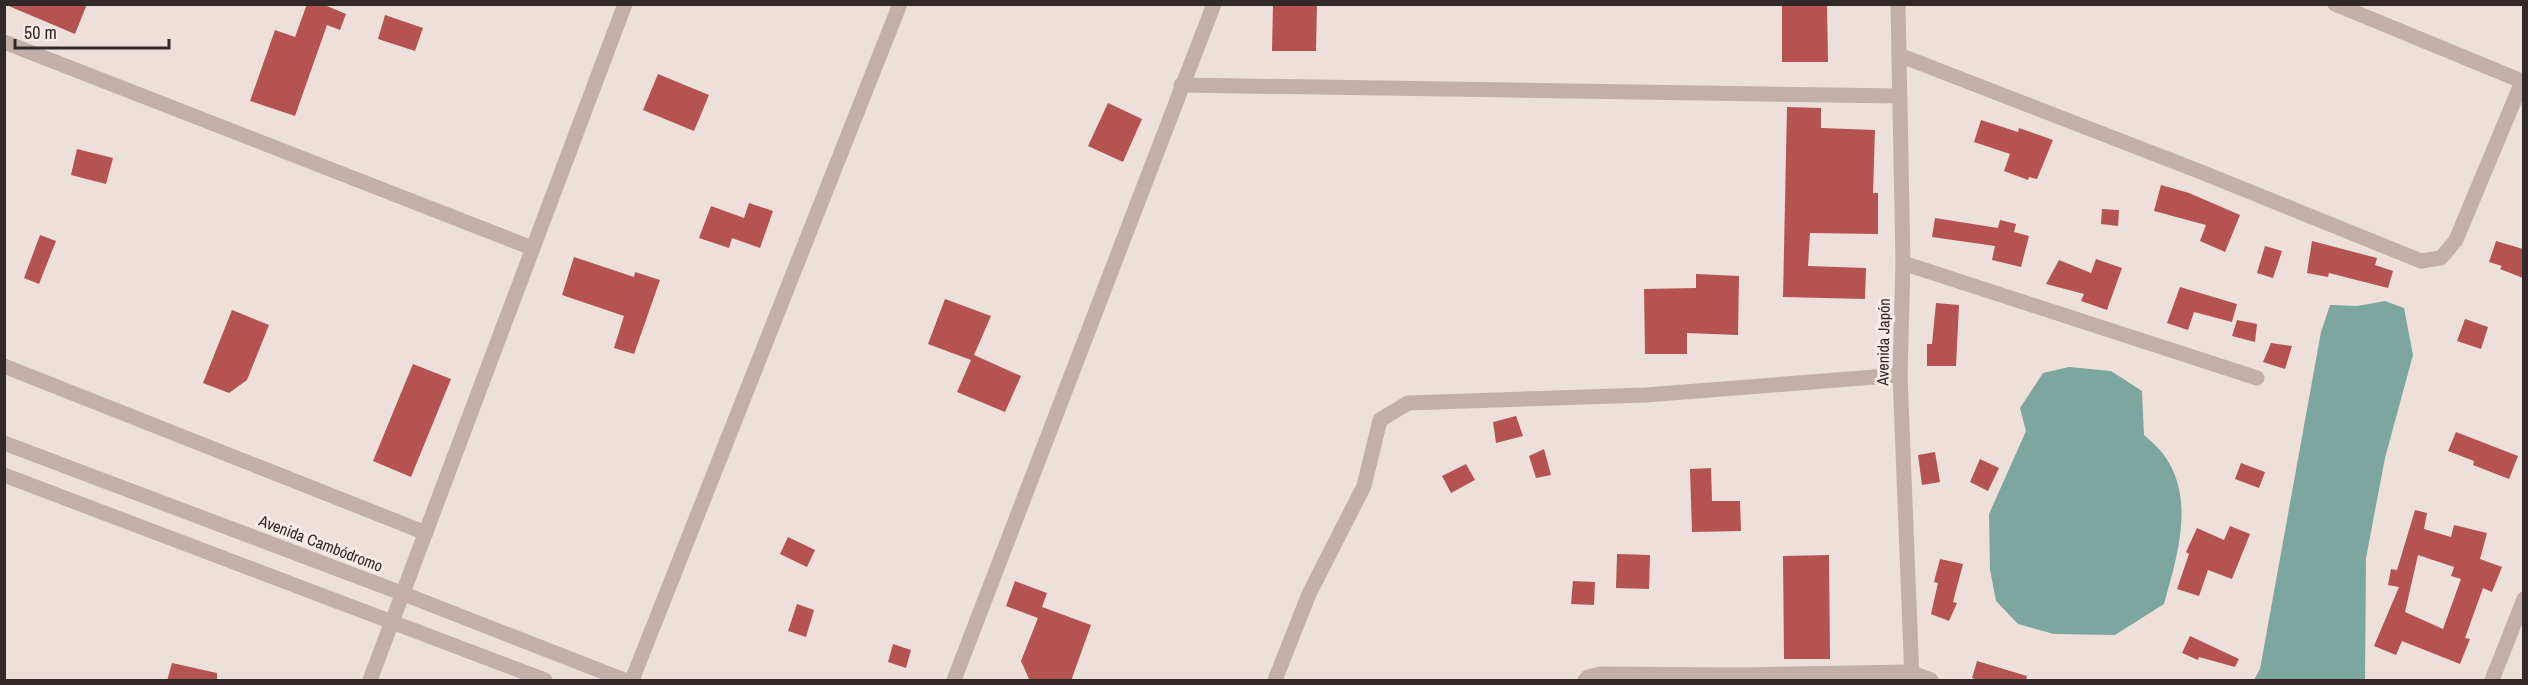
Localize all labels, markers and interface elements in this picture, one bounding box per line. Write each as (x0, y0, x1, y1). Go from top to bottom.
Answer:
scale bar (15, 12, 170, 50)
text: 50 m (24, 20, 57, 45)
street label: Avenida Japón (1871, 298, 1895, 387)
street label: Avenida Cambódromo (255, 509, 386, 577)

